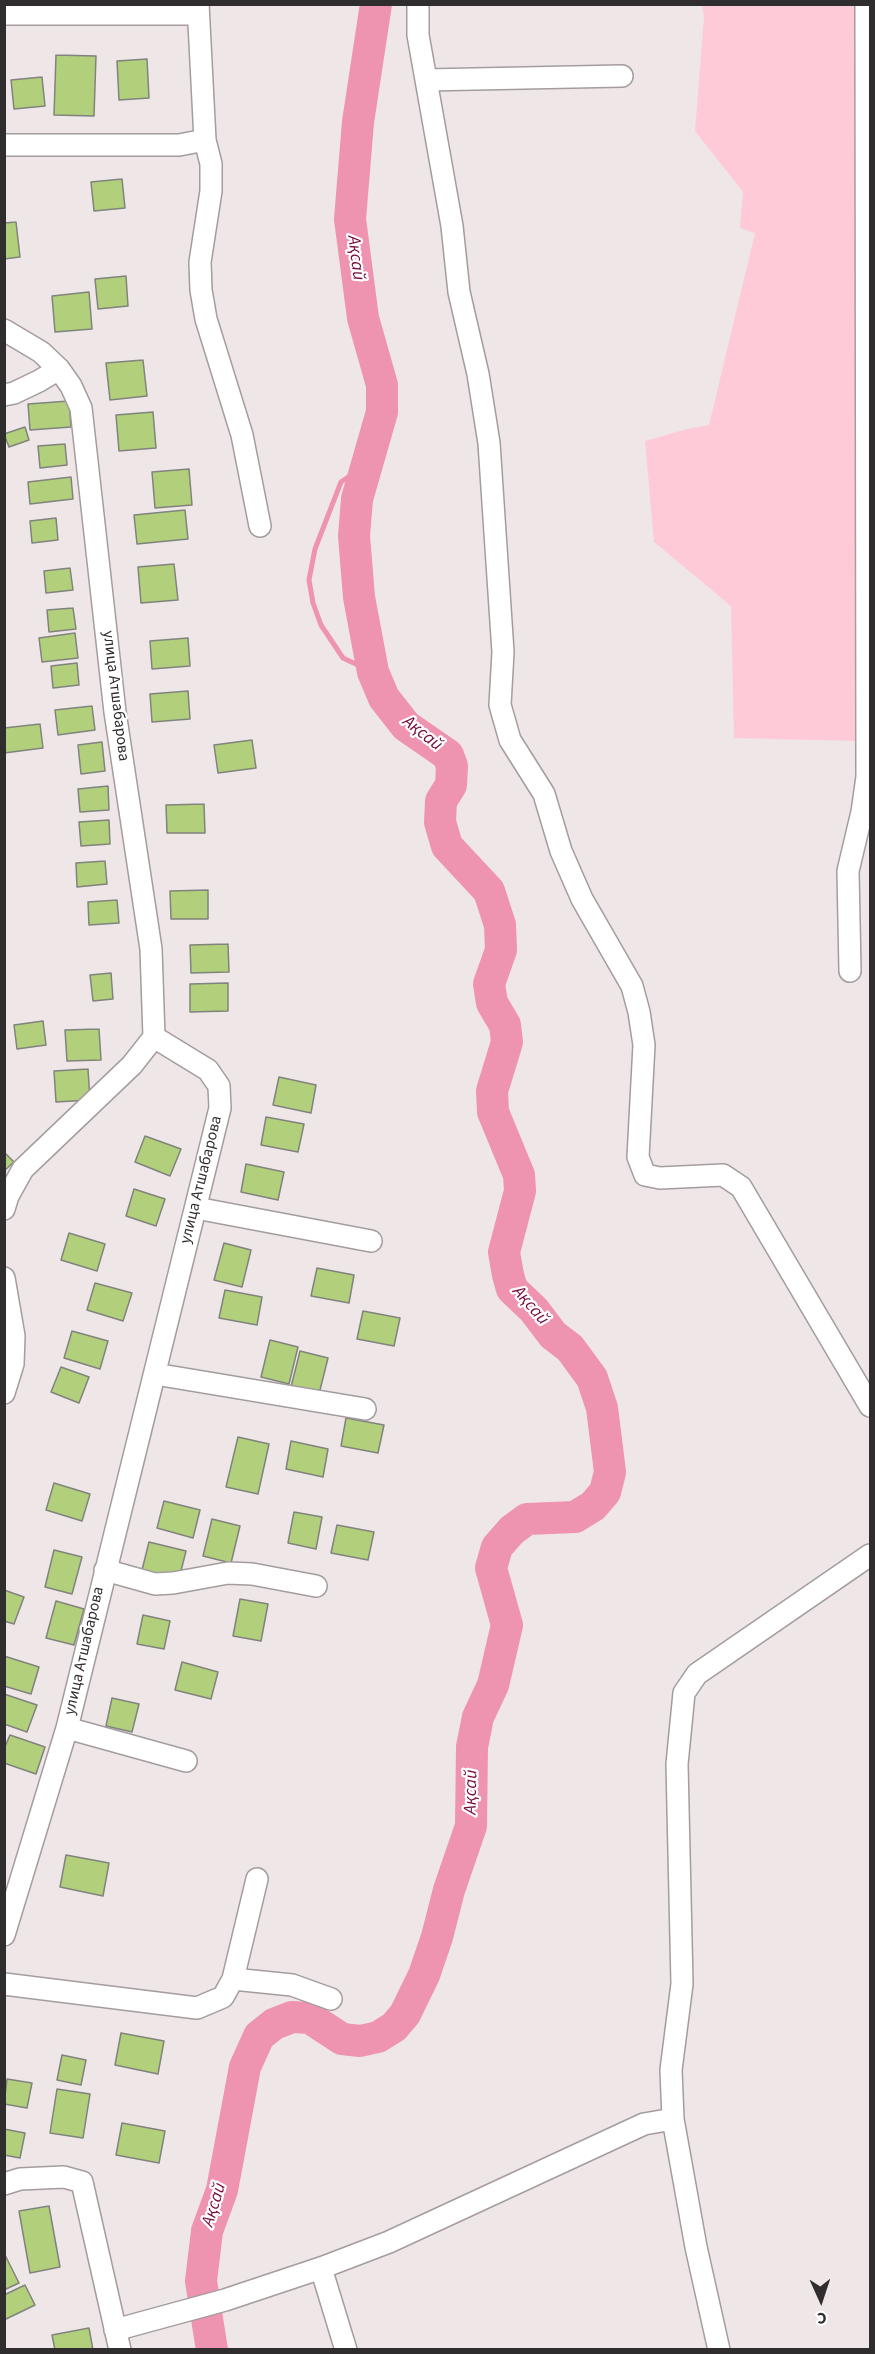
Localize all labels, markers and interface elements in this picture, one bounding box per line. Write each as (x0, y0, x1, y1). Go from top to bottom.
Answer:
water label: Ақсай (342, 234, 368, 282)
street label: улица Атшабарова (97, 630, 133, 762)
water label: Ақсай (398, 712, 446, 756)
street label: улица Атшабарова (177, 1114, 227, 1246)
water label: Ақсай (507, 1282, 553, 1330)
street label: улица Атшабарова (61, 1585, 109, 1717)
water label: Ақсай (461, 1769, 483, 1815)
water label: Ақсай (198, 2180, 232, 2230)
north arrow (791, 2270, 851, 2330)
text: С (817, 2307, 827, 2329)

